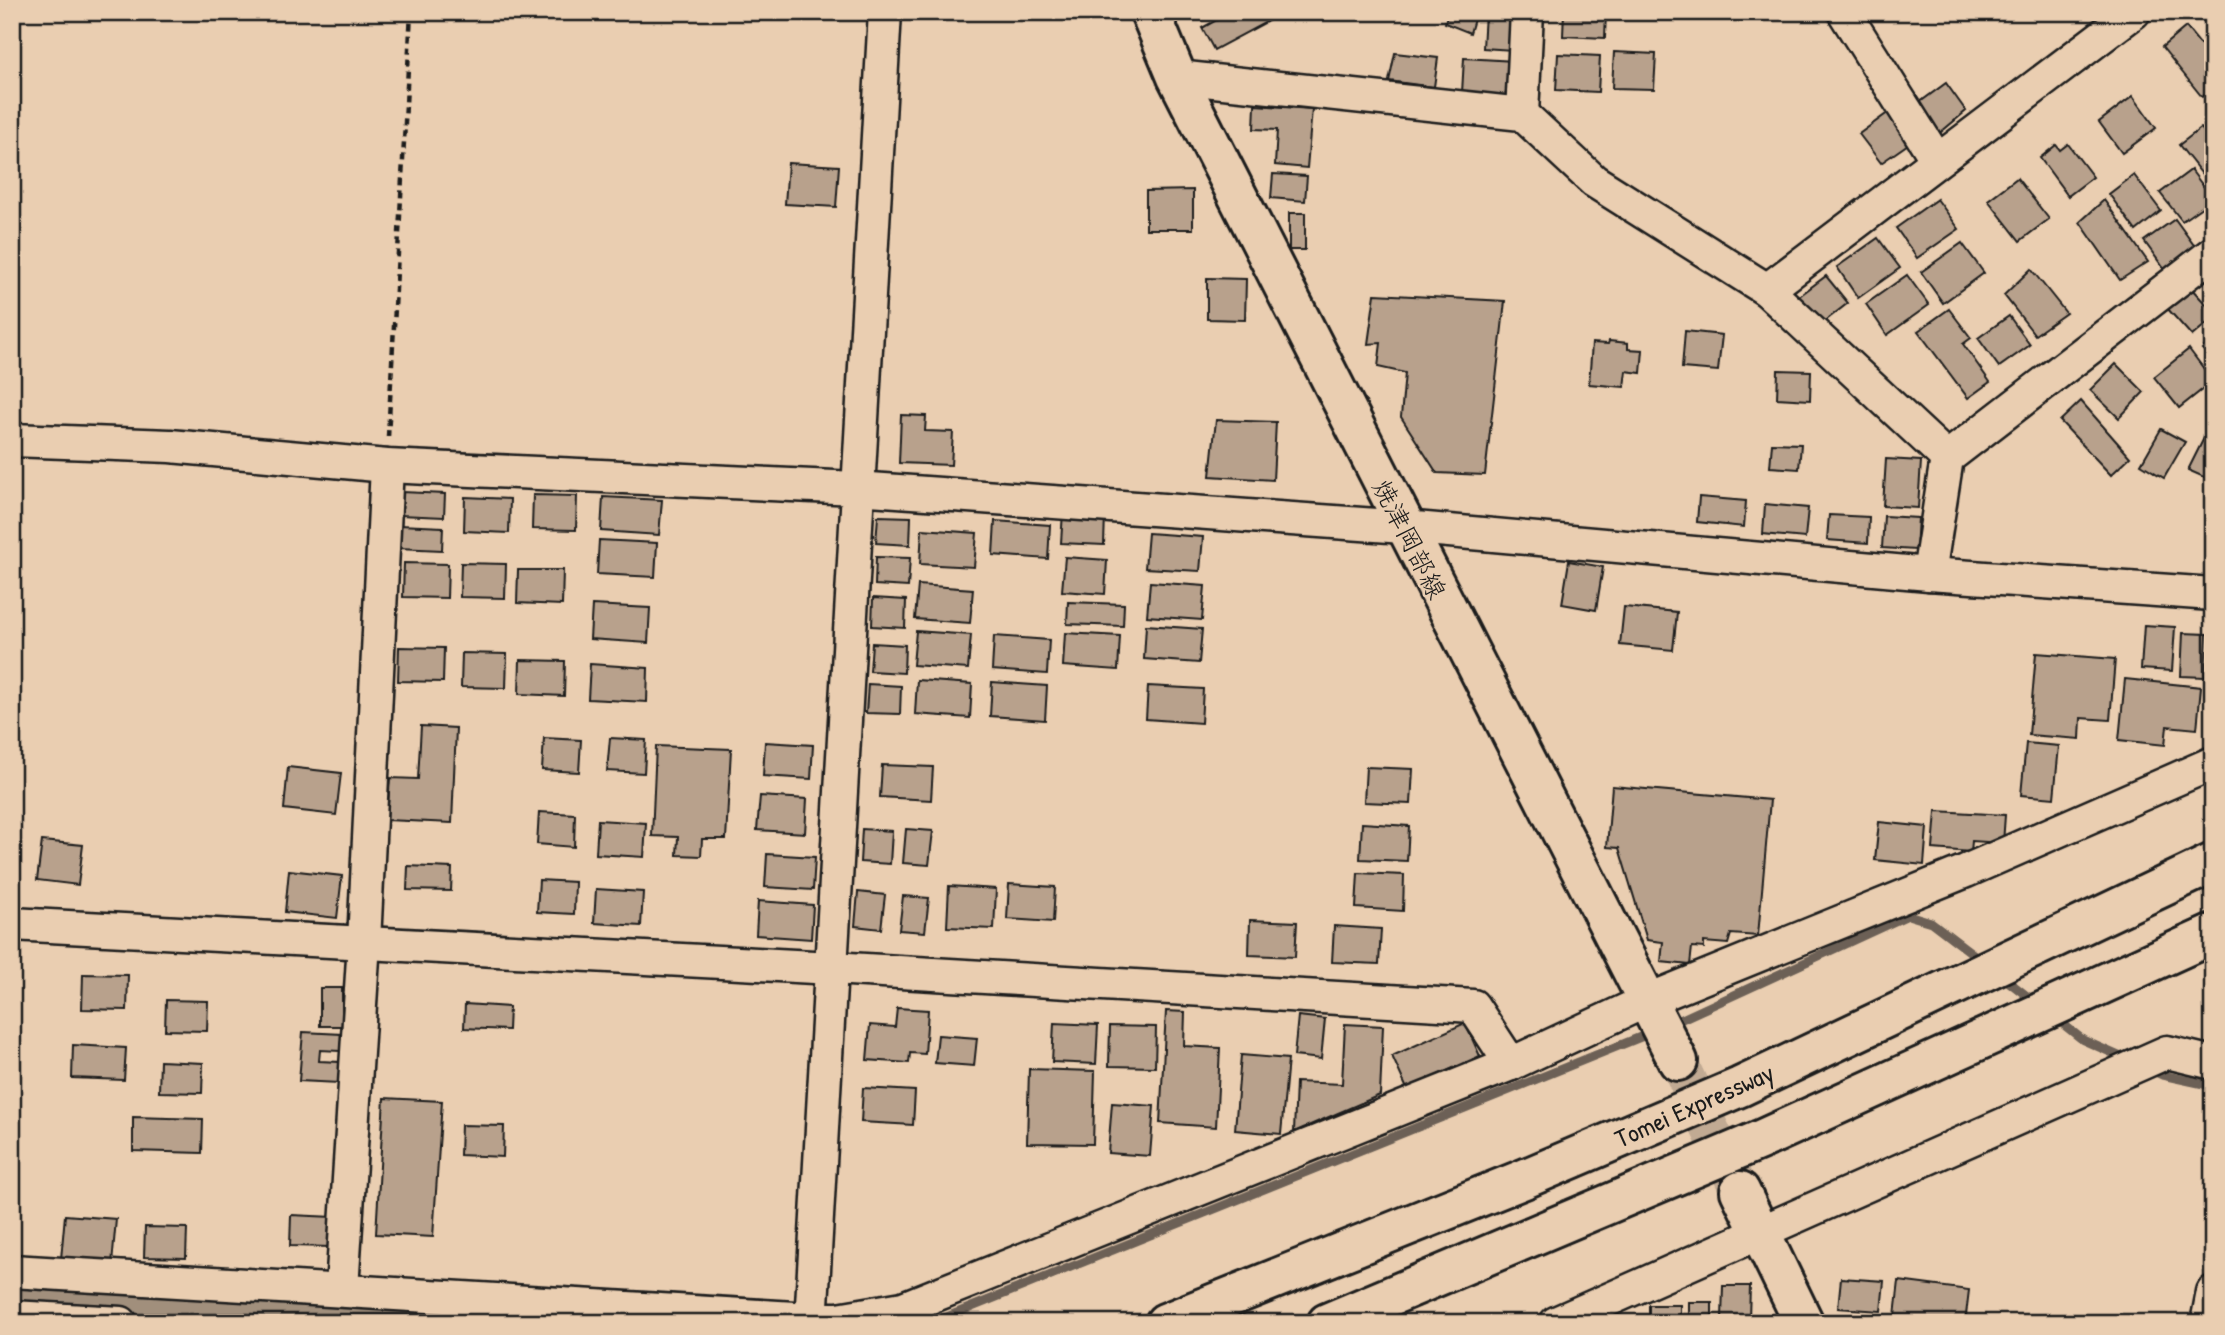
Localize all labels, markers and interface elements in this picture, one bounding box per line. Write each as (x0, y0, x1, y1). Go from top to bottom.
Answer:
street label: 焼津岡部線 (1365, 473, 1455, 605)
street label: Tomei Expressway (1609, 1054, 1779, 1156)

